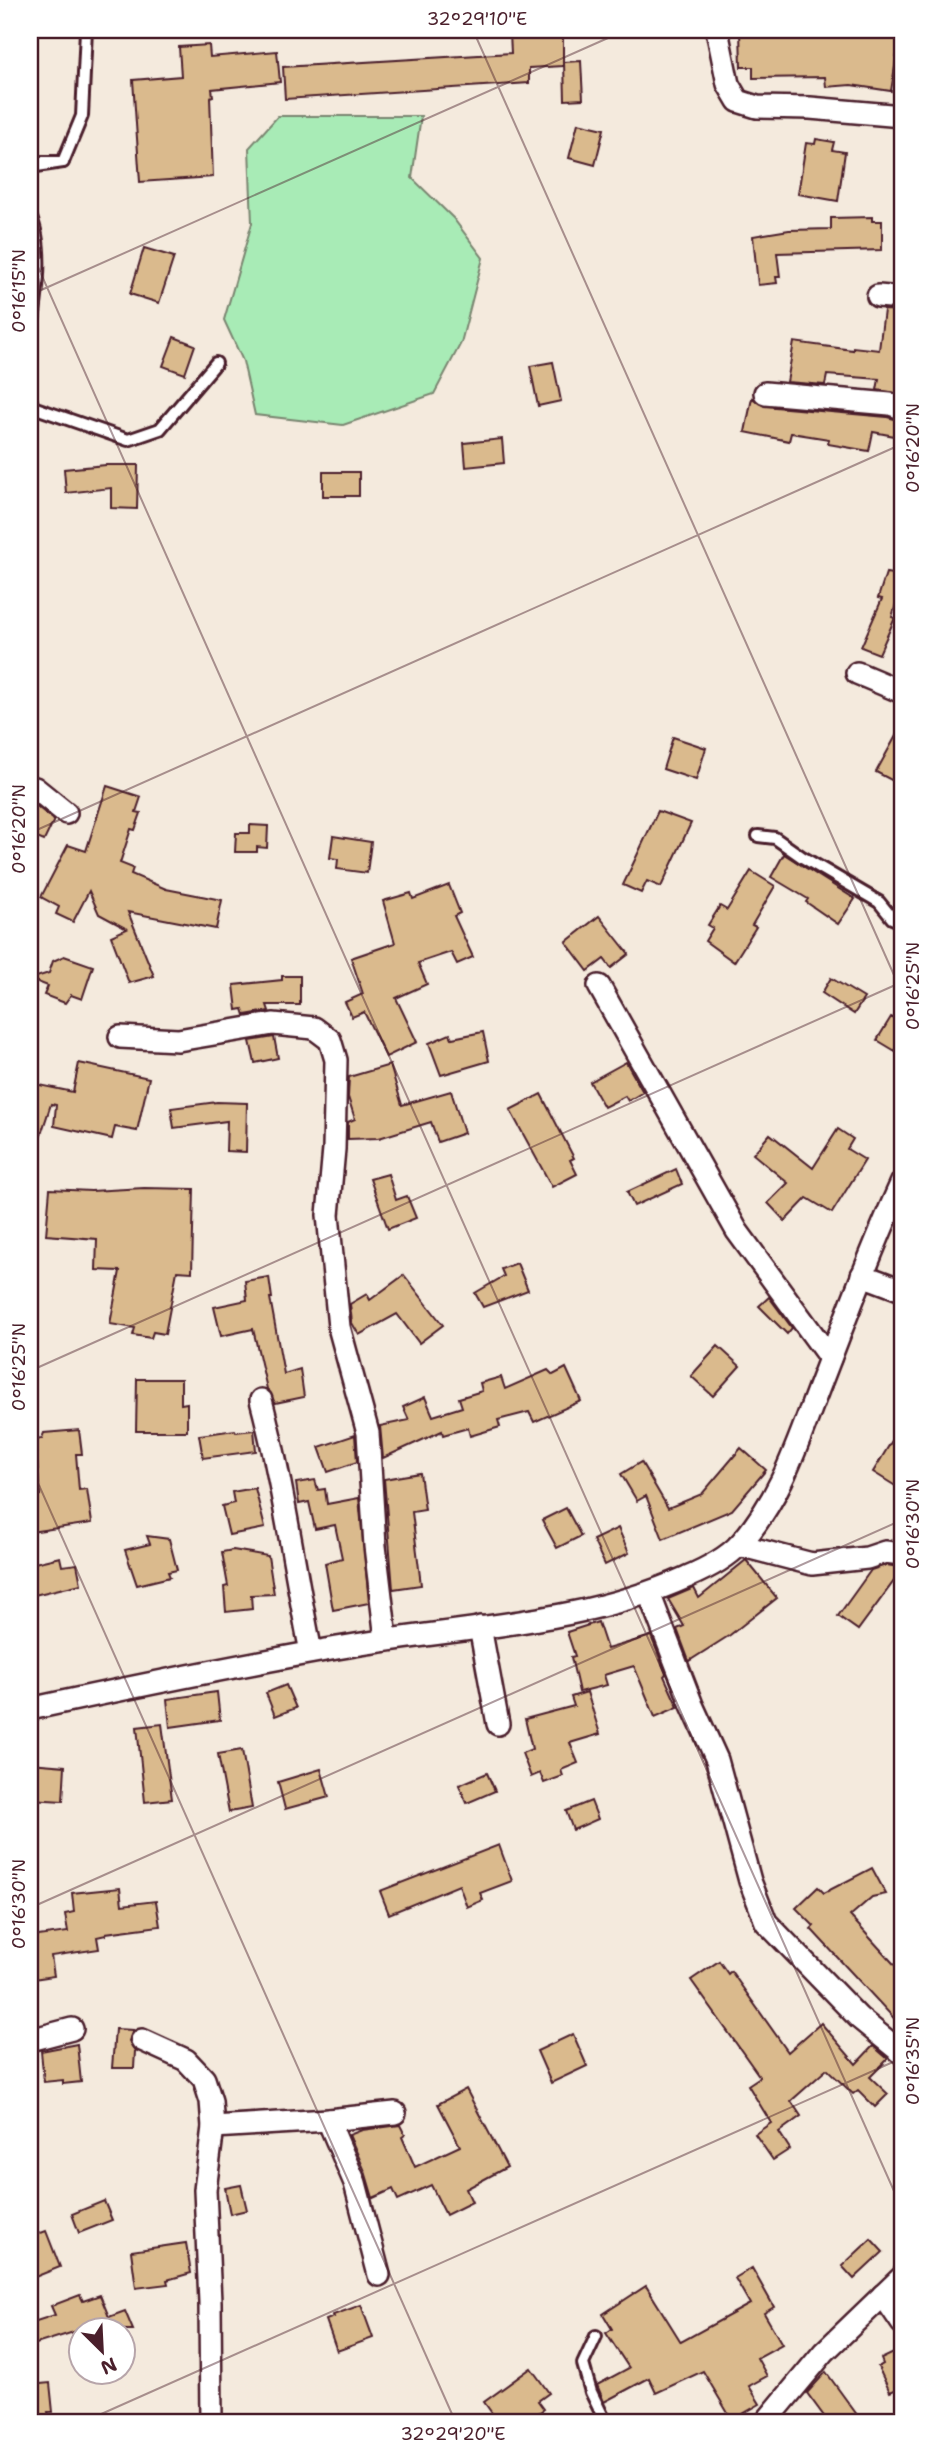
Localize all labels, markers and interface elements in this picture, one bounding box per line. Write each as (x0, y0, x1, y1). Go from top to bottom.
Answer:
text: 32°29'10"E (427, 7, 527, 31)
text: 0°16'15"N (7, 249, 31, 333)
text: 0°16'20"N (901, 403, 925, 493)
text: 0°16'20"N (7, 784, 31, 874)
text: 0°16'25"N (901, 942, 925, 1030)
text: 0°16'25"N (7, 1323, 31, 1411)
text: 0°16'30"N (901, 1479, 925, 1569)
text: 0°16'30"N (7, 1859, 31, 1949)
text: 0°16'35"N (901, 2017, 925, 2105)
north arrow (66, 2316, 136, 2386)
text: N (97, 2352, 121, 2381)
text: 32°29'20"E (401, 2422, 505, 2446)

